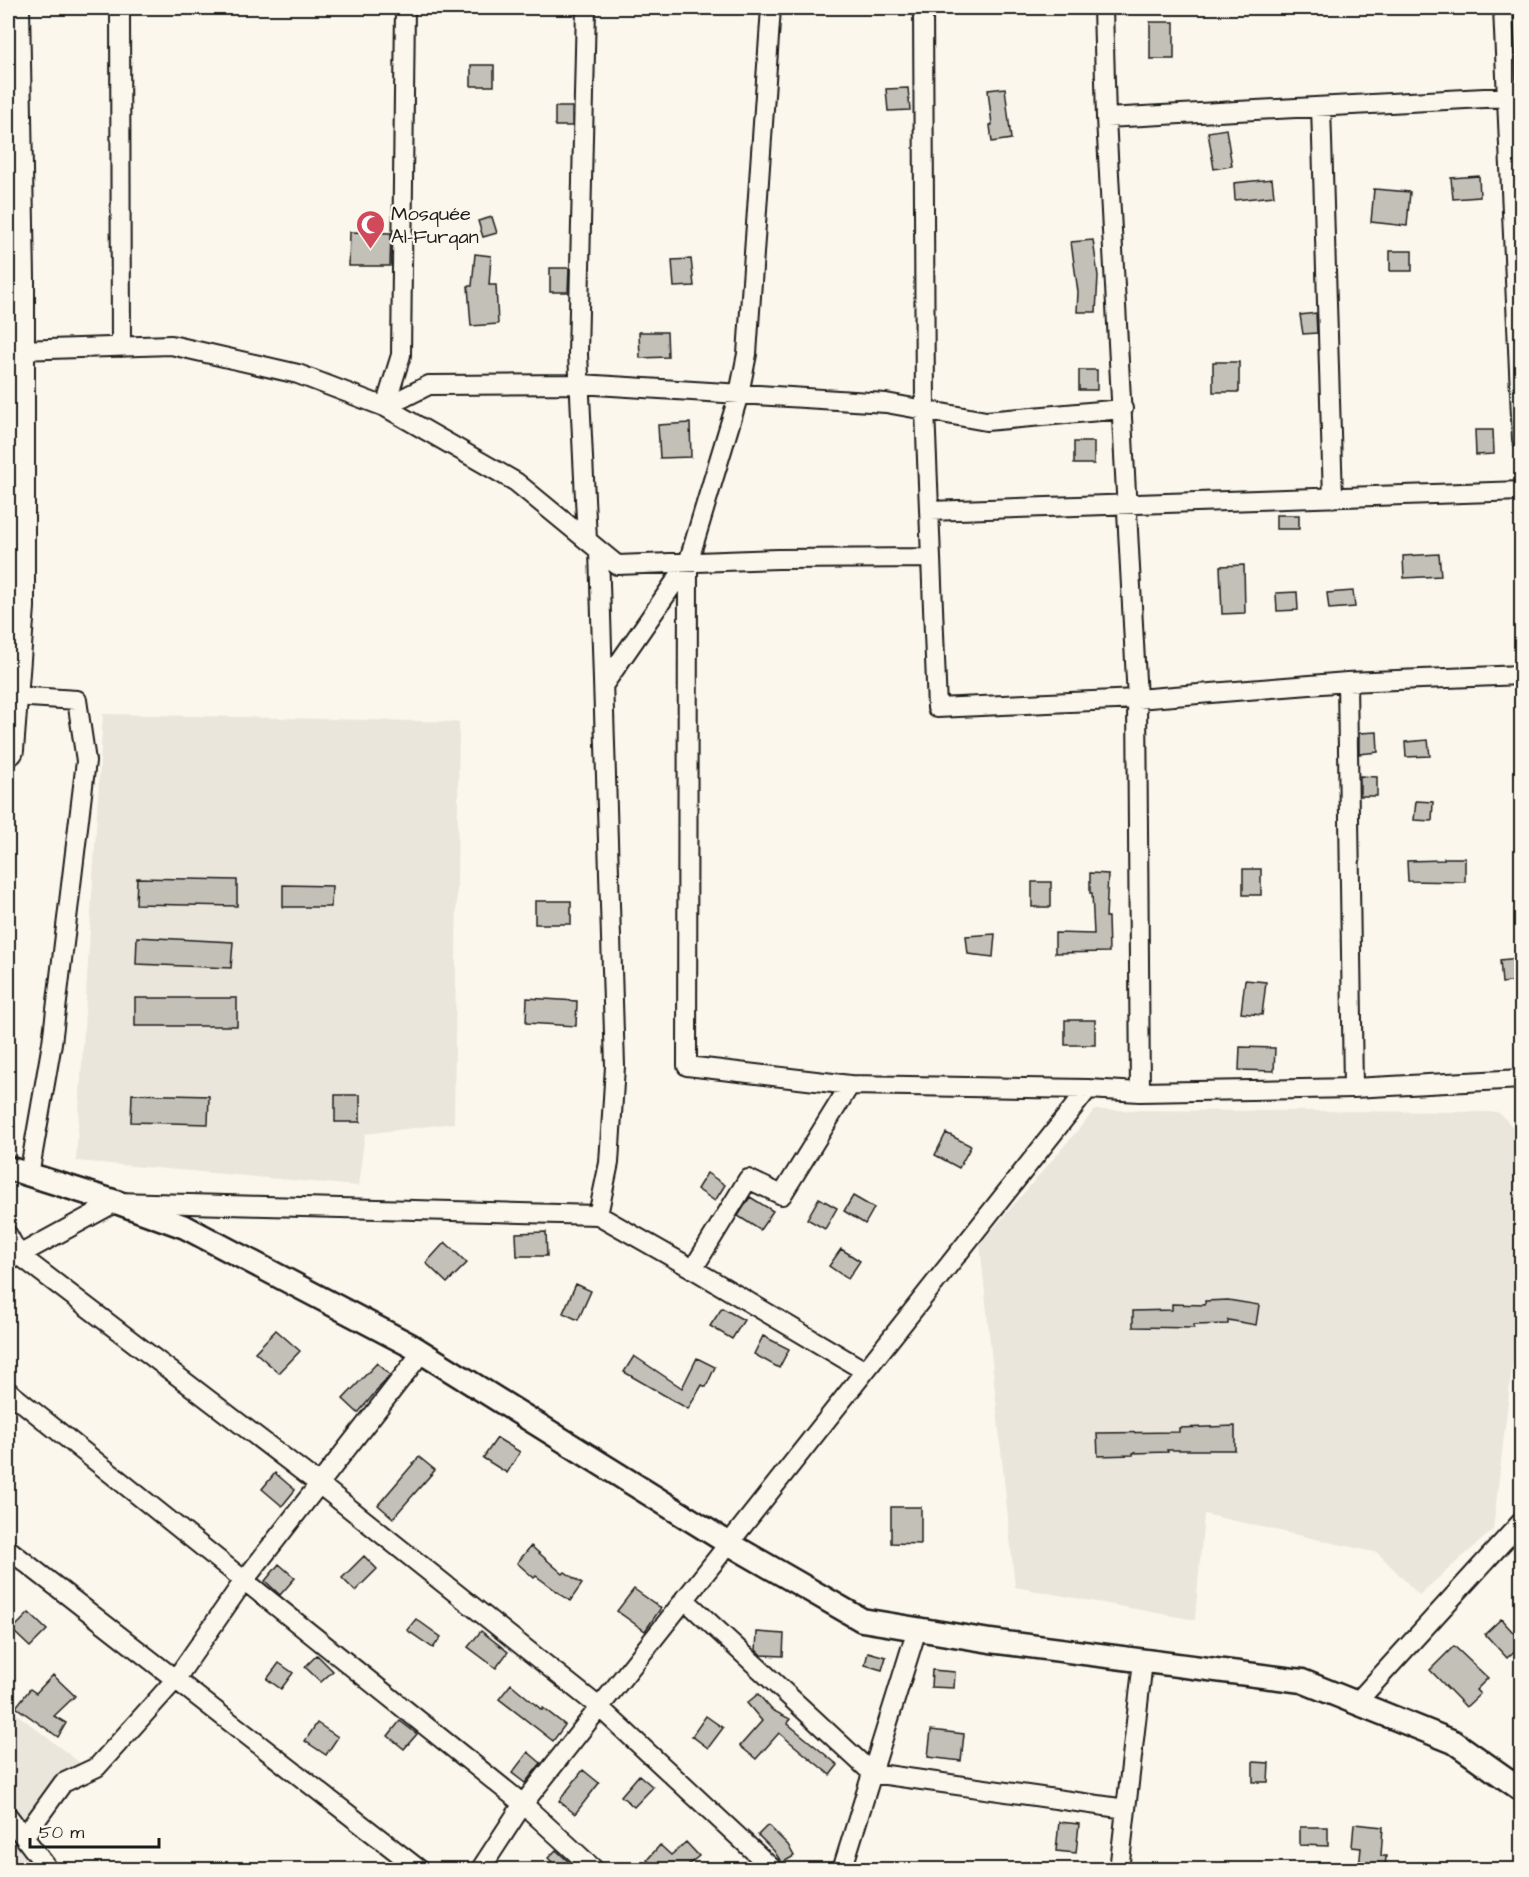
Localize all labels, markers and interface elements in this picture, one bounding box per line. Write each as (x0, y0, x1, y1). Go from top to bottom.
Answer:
place label: Mosquée Al-Furqan (391, 200, 479, 251)
mosque icon: Mosquée Al-Furqan (354, 208, 386, 250)
scale bar (30, 1811, 159, 1849)
text: 50 m (39, 1820, 84, 1845)

